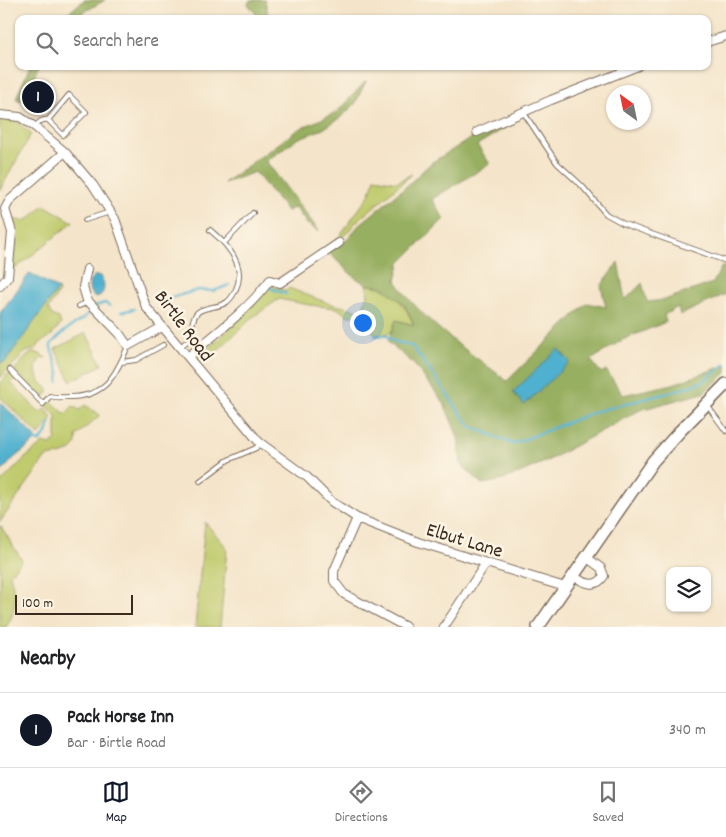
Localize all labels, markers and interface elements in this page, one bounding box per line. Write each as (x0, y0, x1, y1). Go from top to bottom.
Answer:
search box (15, 15, 711, 70)
icon: search (33, 29, 61, 57)
text: Search here (73, 29, 159, 56)
pin: 1 (22, 78, 54, 116)
north arrow (606, 85, 651, 130)
street label: Birtle Road (146, 285, 219, 369)
your location (350, 310, 376, 336)
street label: Elbut Lane (422, 517, 506, 567)
map controls (666, 567, 711, 612)
button: layers (666, 567, 711, 612)
scale bar (15, 592, 132, 615)
text: 100 m (22, 594, 53, 614)
text: Nearby (20, 645, 75, 675)
text: Pack Horse Inn (67, 705, 174, 732)
text: 1 (34, 719, 38, 742)
text: 340 m (669, 719, 706, 742)
text: Bar · Birtle Road (67, 732, 166, 755)
tab: Map (102, 778, 130, 828)
tab: Directions (335, 778, 388, 828)
tab: Saved (592, 778, 624, 828)

